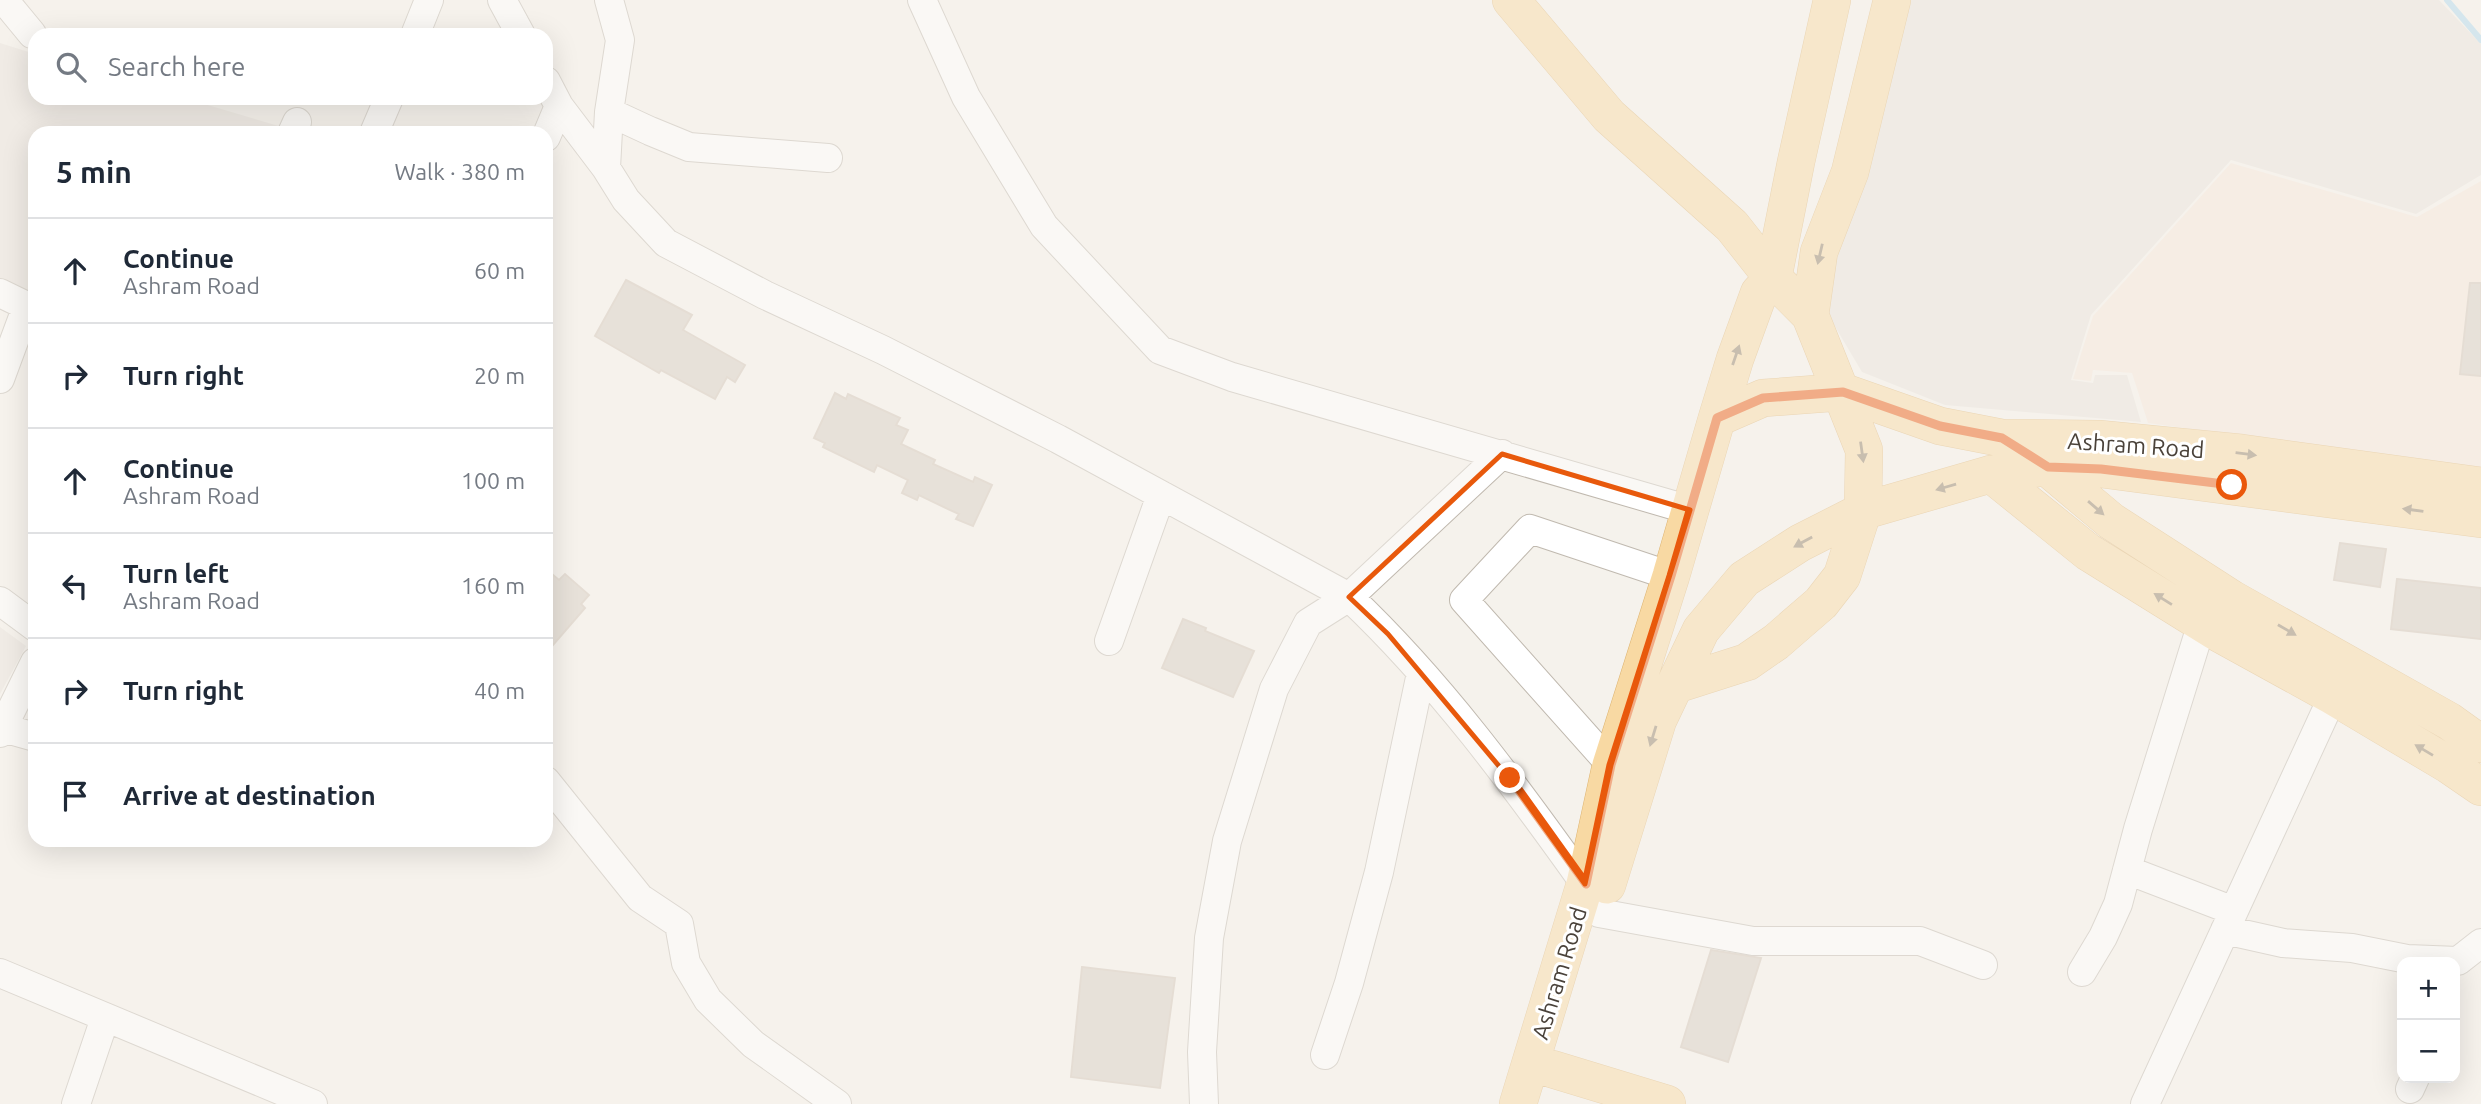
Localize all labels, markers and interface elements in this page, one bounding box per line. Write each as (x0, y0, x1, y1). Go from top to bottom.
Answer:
search box (28, 28, 553, 105)
icon: search (52, 48, 90, 86)
text: Search here (108, 52, 245, 81)
text: 5 min (56, 155, 132, 189)
text: Walk · 380 m (394, 159, 525, 184)
one-way arrow (1814, 243, 1825, 265)
text: Continue (123, 244, 234, 273)
icon: ahead (56, 252, 94, 290)
text: 60 m (474, 258, 525, 283)
text: Ashram Road (123, 273, 260, 298)
one-way arrow (1731, 345, 1742, 366)
icon: right (56, 357, 94, 395)
text: Turn right (123, 361, 244, 390)
text: 20 m (474, 363, 525, 388)
street label: Ashram Road (2067, 428, 2205, 462)
one-way arrow (1857, 441, 1868, 463)
one-way arrow (2235, 449, 2257, 460)
text: Continue (123, 454, 234, 483)
icon: ahead (56, 462, 94, 500)
text: 100 m (461, 468, 525, 493)
route start (2216, 469, 2247, 500)
text: Ashram Road (123, 483, 260, 508)
one-way arrow (1935, 483, 1956, 493)
one-way arrow (2087, 500, 2105, 516)
one-way arrow (2402, 505, 2424, 516)
one-way arrow (1793, 536, 1812, 548)
text: Turn left (123, 559, 229, 588)
icon: left (56, 567, 94, 605)
text: 160 m (461, 573, 525, 598)
text: Ashram Road (123, 588, 260, 613)
one-way arrow (2154, 593, 2173, 606)
one-way arrow (2278, 624, 2297, 637)
icon: right (56, 672, 94, 710)
text: Turn right (123, 676, 244, 705)
text: 40 m (474, 678, 525, 703)
one-way arrow (1648, 725, 1658, 746)
one-way arrow (2414, 743, 2433, 756)
route end (1494, 762, 1525, 793)
icon: arrive (56, 777, 94, 815)
text: Arrive at destination (123, 781, 376, 810)
street label: Ashram Road (1527, 904, 1591, 1042)
map controls (2397, 957, 2460, 1083)
button: + (2397, 957, 2460, 1020)
button: − (2397, 1020, 2460, 1083)

